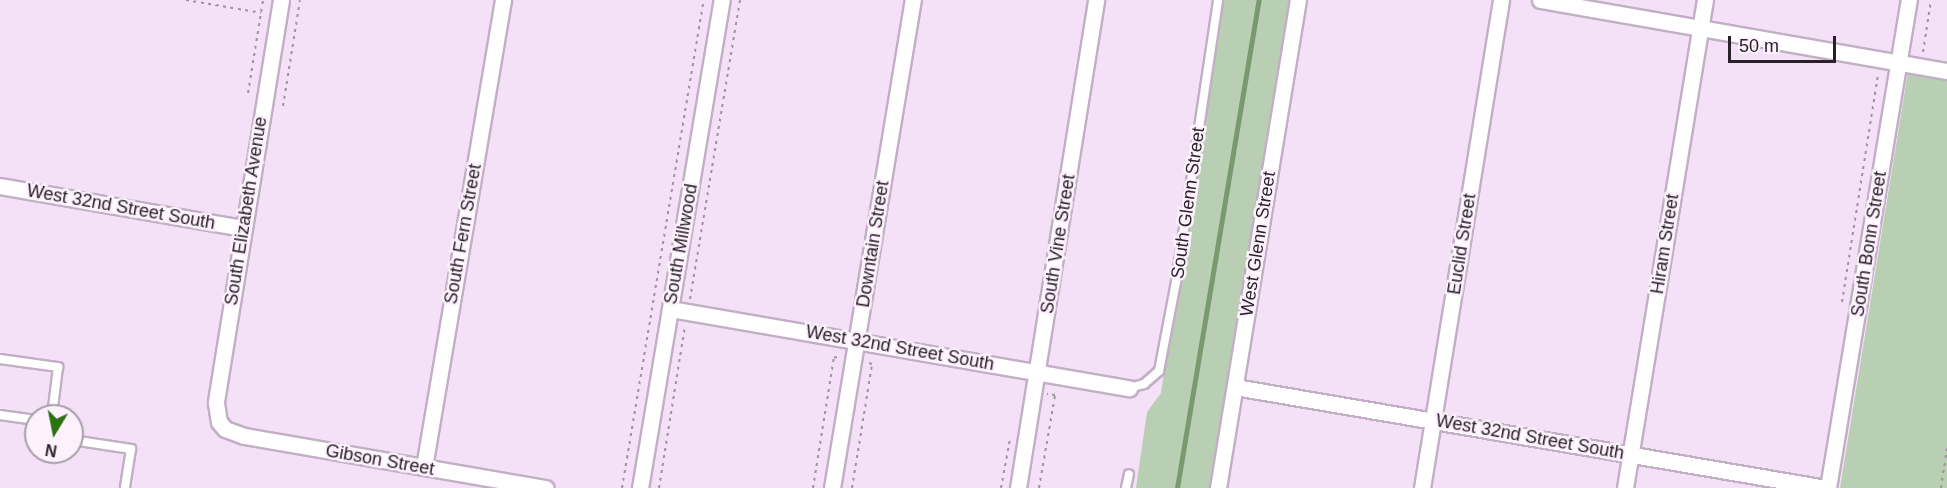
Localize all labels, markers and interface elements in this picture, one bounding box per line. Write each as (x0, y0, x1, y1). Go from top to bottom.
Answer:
scale bar (1731, 24, 1839, 62)
text: 50 m (1739, 36, 1779, 56)
street label: South Elizabeth Avenue (220, 115, 272, 307)
street label: South Glenn Street (1167, 126, 1209, 280)
street label: South Fern Street (440, 162, 486, 306)
street label: West Glenn Street (1236, 170, 1280, 318)
street label: South Bonn Street (1847, 170, 1891, 318)
street label: South Vine Street (1036, 173, 1080, 315)
street label: Downtain Street (852, 179, 894, 309)
street label: West 32nd Street South (25, 180, 217, 234)
street label: South Millwood (660, 182, 702, 306)
street label: Euclid Street (1443, 192, 1481, 296)
street label: Hiram Street (1646, 192, 1684, 296)
street label: West 32nd Street South (804, 321, 996, 375)
north arrow (24, 404, 84, 464)
street label: West 32nd Street South (1434, 410, 1626, 464)
street label: Gibson Street (324, 440, 436, 480)
text: N (44, 441, 58, 460)

